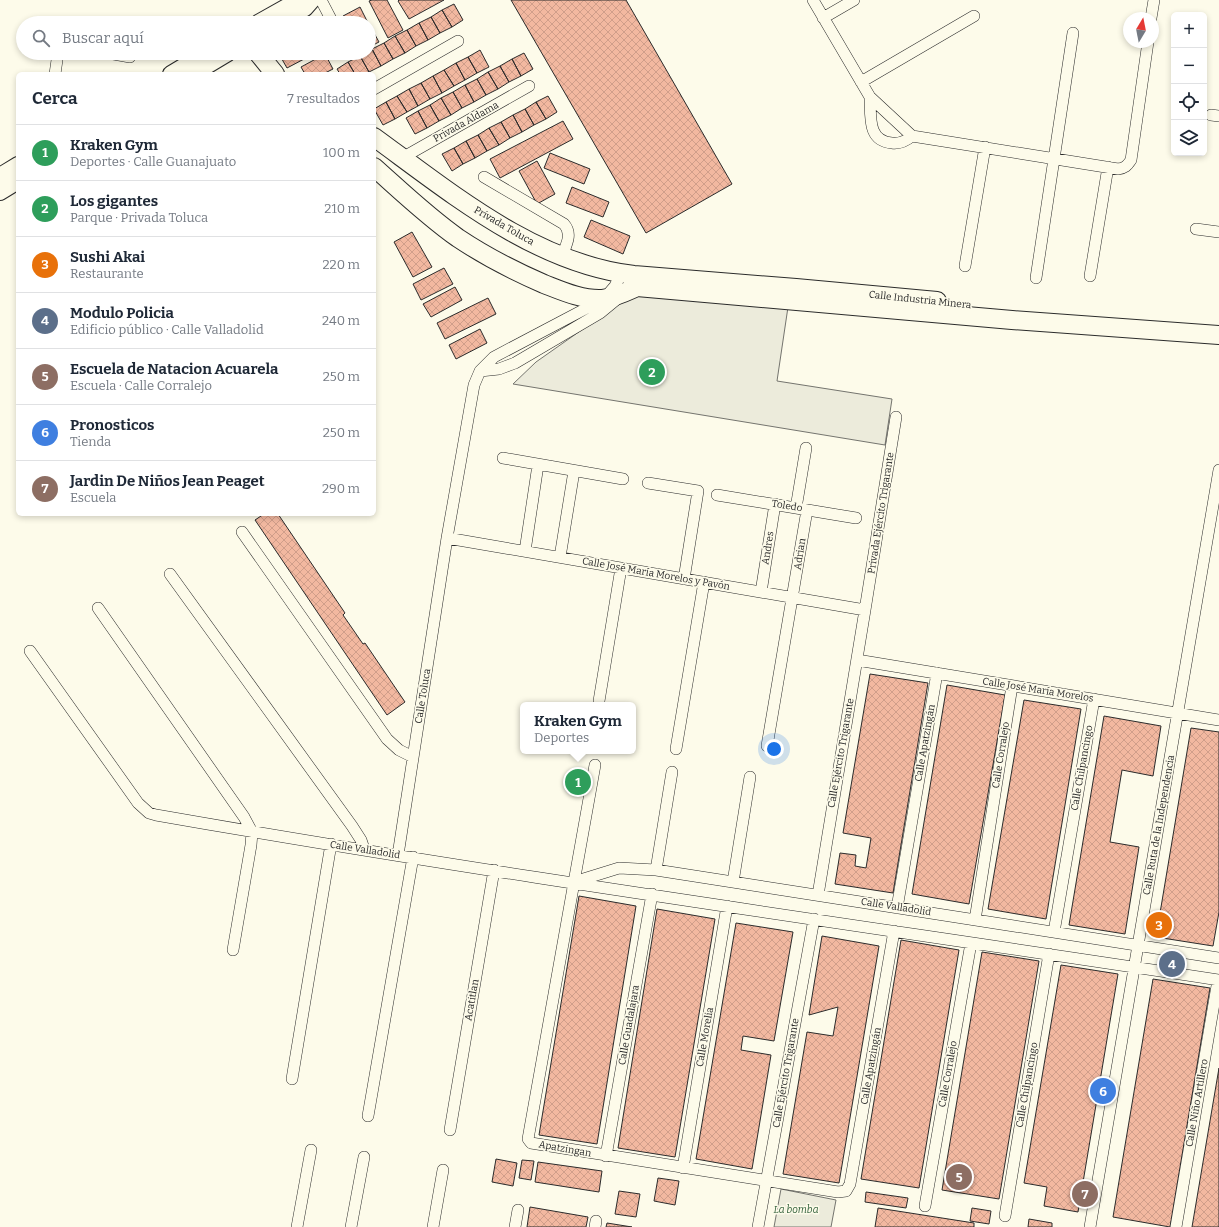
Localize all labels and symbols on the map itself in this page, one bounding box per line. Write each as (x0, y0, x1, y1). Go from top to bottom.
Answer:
north arrow (1123, 12, 1159, 48)
street label: Privada Aldama (431, 99, 501, 145)
street label: Privada Toluca (472, 204, 537, 248)
street label: Calle Industria Minera (868, 289, 972, 311)
pin: 2 (639, 357, 665, 387)
street label: Privada Ejército Trigarante (865, 451, 897, 575)
street label: Toledo (771, 498, 804, 514)
street label: Andres (759, 530, 777, 566)
street label: Adrian (792, 537, 809, 571)
street label: Calle José María Morelos y Pavón (581, 554, 732, 593)
street label: Calle Toluca (413, 667, 433, 724)
street label: Calle José María Morelos (981, 674, 1095, 705)
street label: Calle Ejército Trigarante (825, 697, 857, 809)
street label: Calle Apatzingán (912, 703, 938, 783)
street label: Calle Corralejo (990, 721, 1012, 789)
street label: Calle Chilpancingo (1069, 724, 1095, 812)
your location (764, 739, 784, 759)
street label: Calle Ruta de la Independencia (1141, 753, 1177, 896)
pin: 1 (565, 767, 591, 797)
street label: Calle Valladolid (329, 839, 401, 861)
street label: Calle Valladolid (860, 896, 932, 918)
pin: 3 (1146, 910, 1172, 940)
pin: 4 (1159, 949, 1185, 979)
street label: Acatitlan (462, 978, 482, 1022)
street label: Calle Guadalajara (616, 984, 642, 1066)
street label: Calle Morelia (694, 1006, 716, 1068)
street label: Calle Ejército Trigarante (770, 1017, 802, 1129)
street label: Calle Apatzingán (858, 1026, 884, 1106)
street label: Calle Corralejo (936, 1040, 960, 1108)
street label: Calle Chilpancingo (1014, 1041, 1040, 1129)
street label: Calle Niño Artillero (1183, 1058, 1211, 1148)
pin: 6 (1090, 1076, 1116, 1106)
street label: Apatzingan (538, 1138, 593, 1160)
pin: 5 (946, 1162, 972, 1192)
pin: 7 (1072, 1179, 1098, 1209)
park label: La bomba (773, 1204, 819, 1216)

